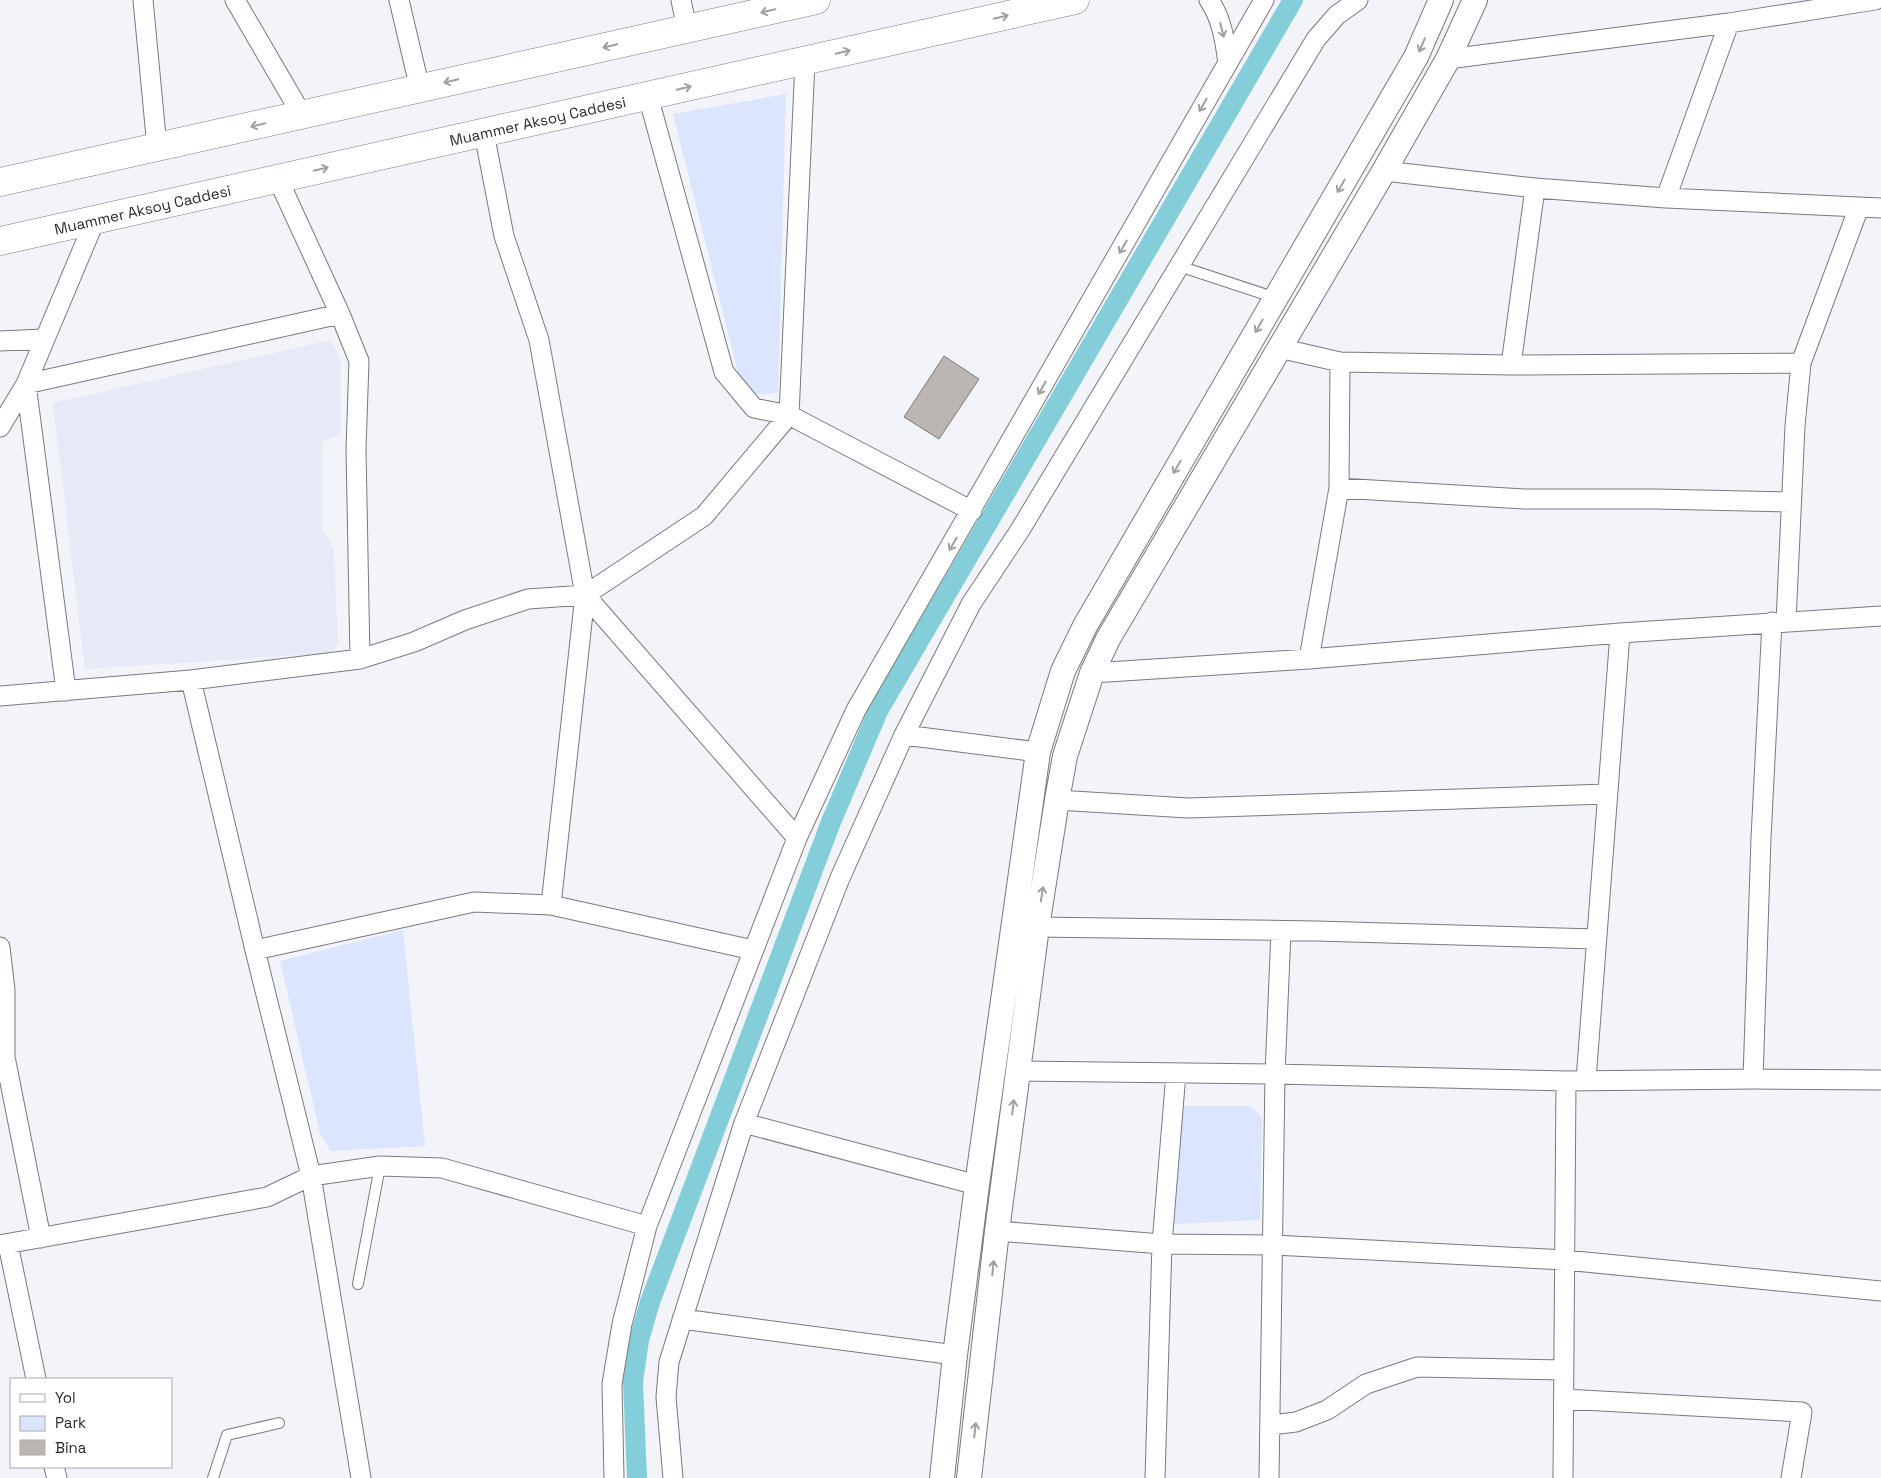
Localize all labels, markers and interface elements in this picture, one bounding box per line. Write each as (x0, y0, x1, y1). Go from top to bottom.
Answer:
one-way arrow (761, 7, 777, 16)
one-way arrow (993, 11, 1009, 21)
one-way arrow (1218, 22, 1227, 38)
one-way arrow (1416, 37, 1426, 52)
one-way arrow (602, 42, 618, 51)
one-way arrow (834, 47, 850, 56)
one-way arrow (444, 77, 460, 87)
one-way arrow (676, 83, 692, 92)
street label: Muammer Aksoy Caddesi (448, 91, 628, 149)
one-way arrow (1198, 98, 1208, 112)
one-way arrow (251, 120, 267, 130)
one-way arrow (312, 164, 328, 173)
one-way arrow (1336, 178, 1346, 192)
street label: Muammer Aksoy Caddesi (52, 180, 233, 238)
one-way arrow (1118, 239, 1128, 254)
one-way arrow (1254, 319, 1264, 333)
one-way arrow (1037, 380, 1047, 394)
one-way arrow (1172, 459, 1182, 473)
one-way arrow (948, 536, 958, 551)
one-way arrow (1038, 886, 1048, 902)
one-way arrow (1008, 1099, 1018, 1115)
one-way arrow (988, 1260, 998, 1276)
legend (10, 1378, 172, 1468)
text: Yol (55, 1388, 76, 1407)
text: Park (55, 1413, 86, 1432)
one-way arrow (970, 1422, 980, 1438)
text: Bina (55, 1438, 87, 1457)

